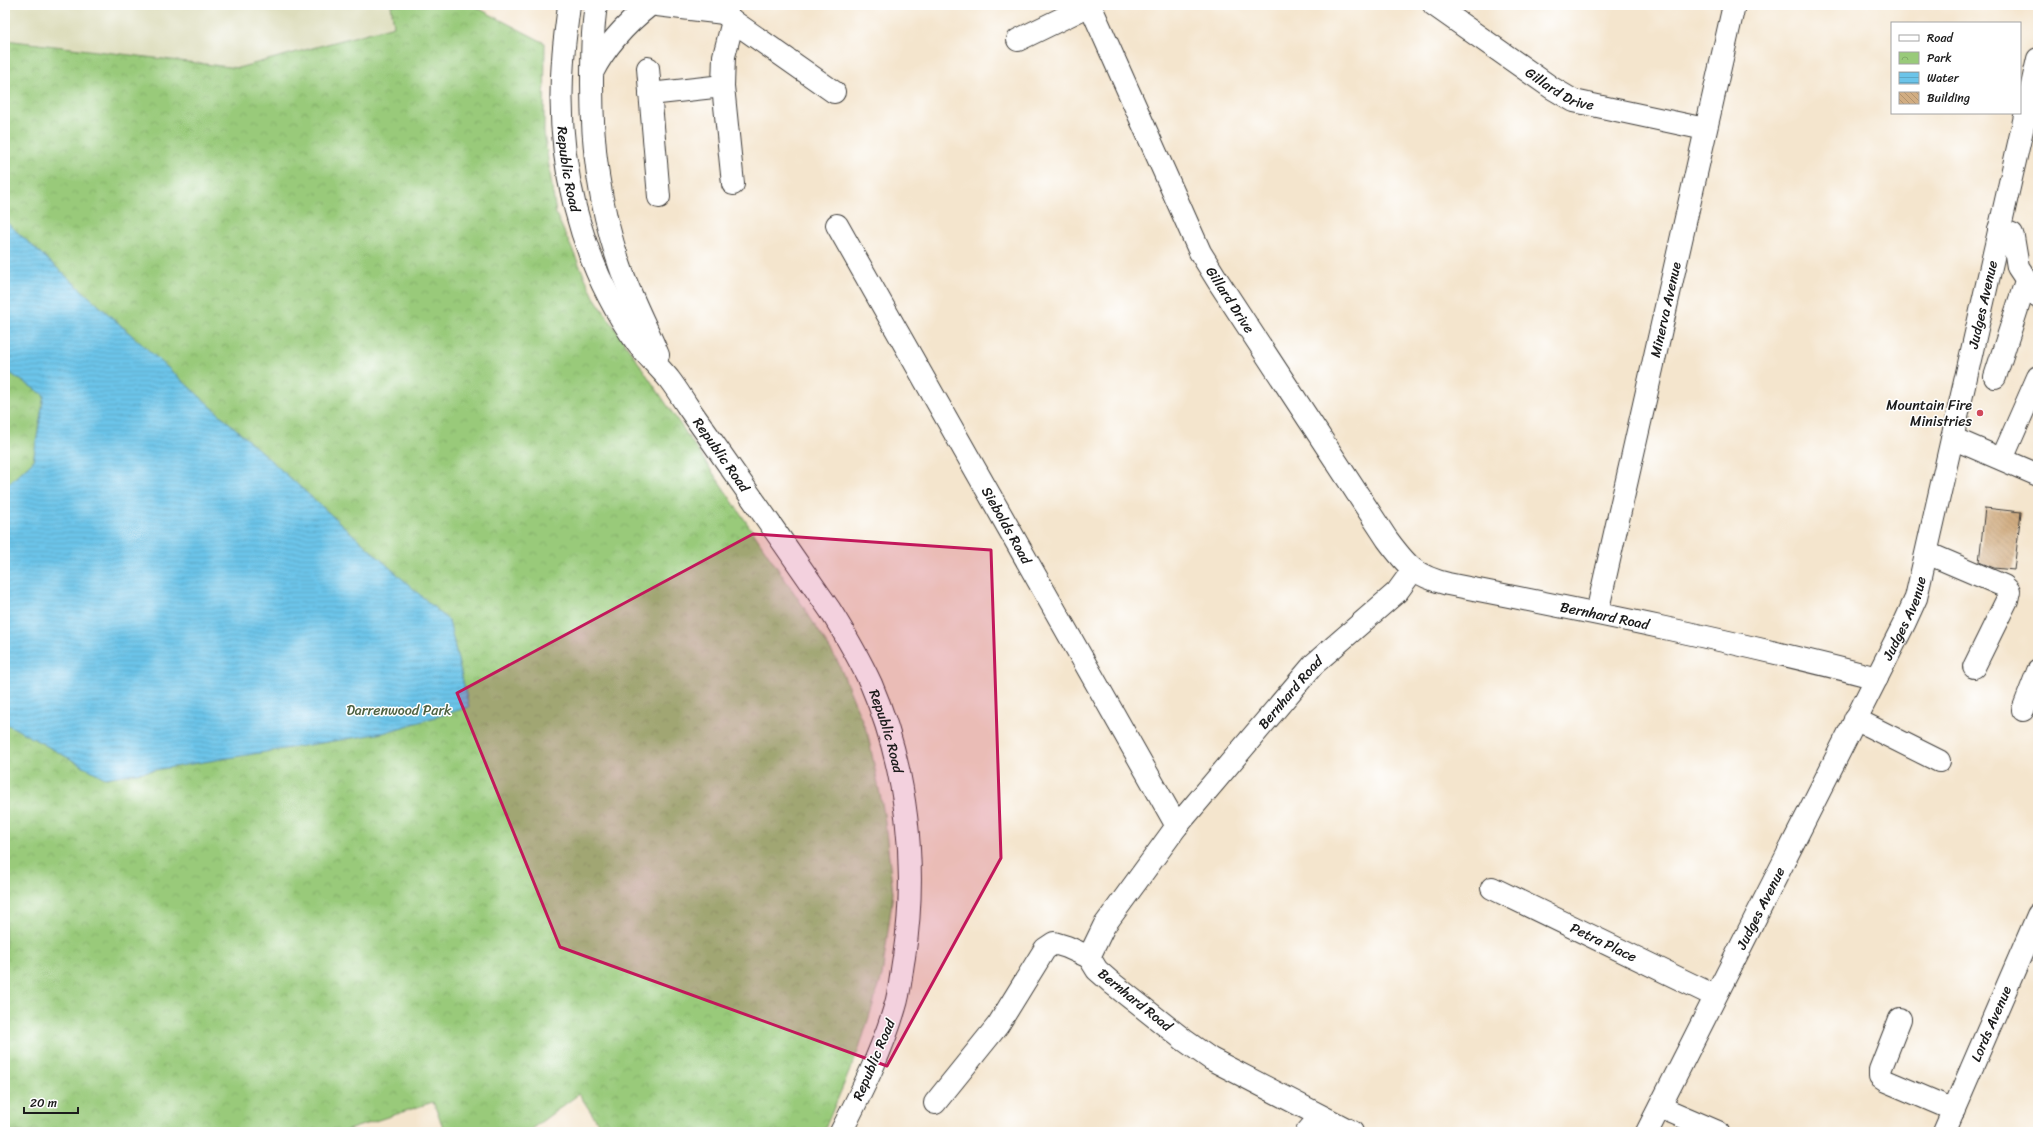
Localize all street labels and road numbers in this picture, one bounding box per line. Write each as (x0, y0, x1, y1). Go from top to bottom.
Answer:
street label: Gillard Drive (1520, 60, 1596, 117)
street label: Republic Road (550, 125, 589, 216)
street label: Judges Avenue (1960, 258, 2005, 352)
street label: Minerva Avenue (1642, 259, 1688, 360)
street label: Gillard Drive (1199, 261, 1262, 339)
street label: Republic Road (686, 412, 758, 499)
street label: Siebolds Road (975, 482, 1040, 570)
street label: Judges Avenue (1875, 574, 1933, 666)
street label: Bernhard Road (1558, 594, 1653, 637)
street label: Bernhard Road (1251, 648, 1329, 735)
street label: Republic Road (862, 685, 911, 777)
street label: Judges Avenue (1728, 862, 1792, 955)
street label: Petra Place (1566, 915, 1641, 969)
street label: Bernhard Road (1092, 962, 1179, 1039)
street label: Lords Avenue (1963, 981, 2019, 1066)
street label: Republic Road (846, 1014, 903, 1105)

